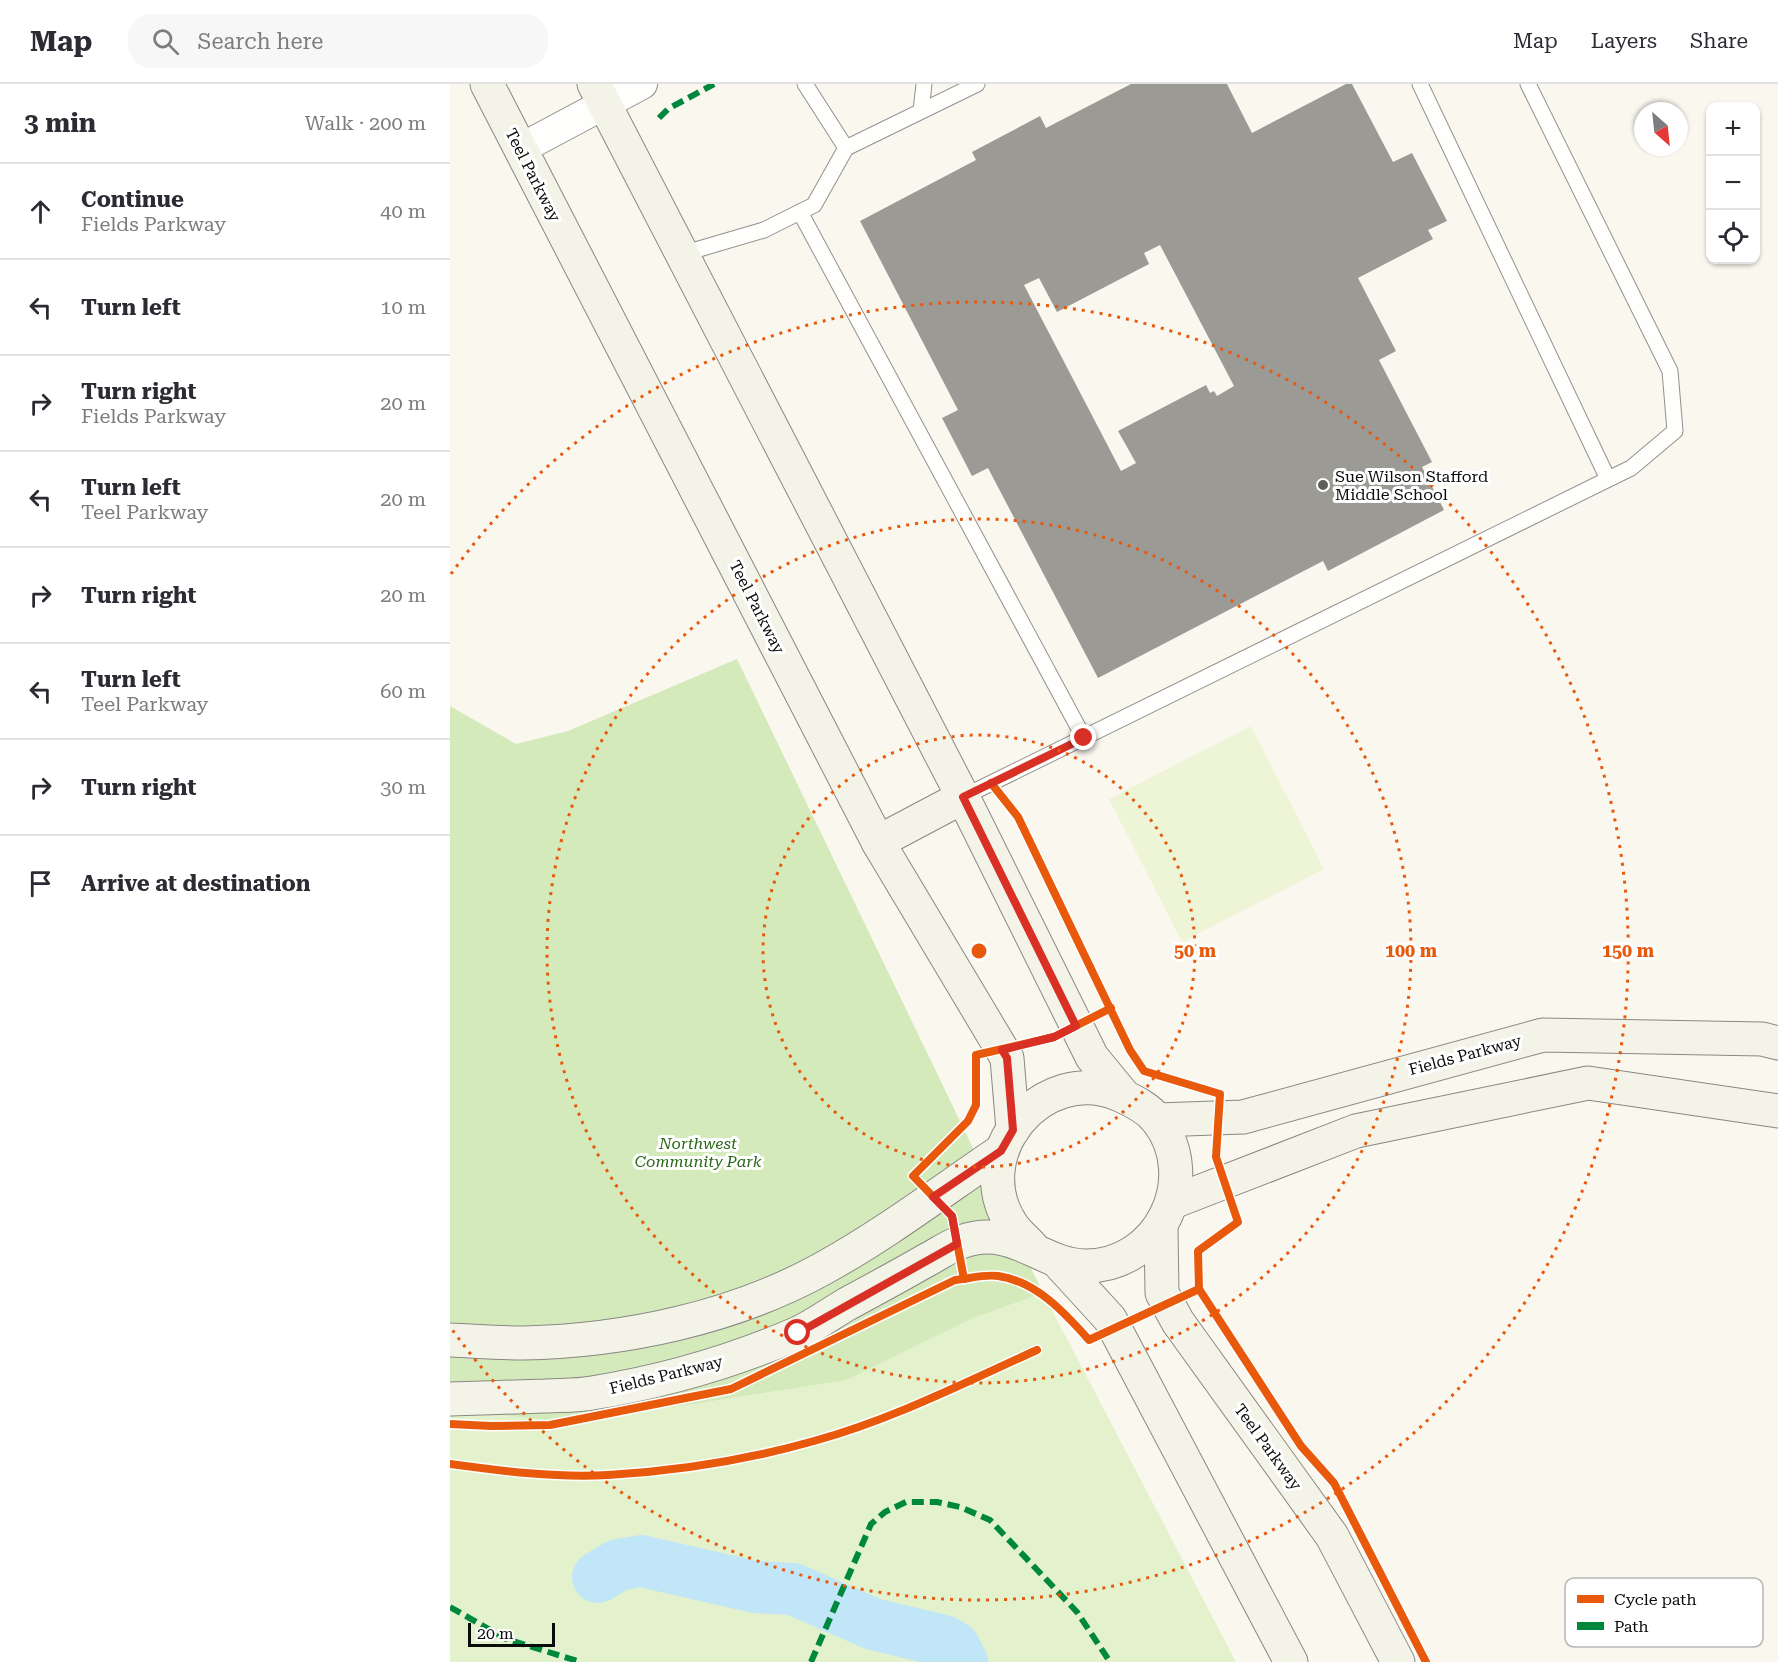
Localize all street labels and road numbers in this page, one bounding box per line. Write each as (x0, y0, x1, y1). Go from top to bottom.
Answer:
street label: Teel Parkway (501, 125, 565, 225)
street label: Teel Parkway (725, 557, 789, 657)
street label: Fields Parkway (1407, 1031, 1524, 1079)
street label: Fields Parkway (607, 1352, 725, 1398)
street label: Teel Parkway (1230, 1400, 1306, 1494)

